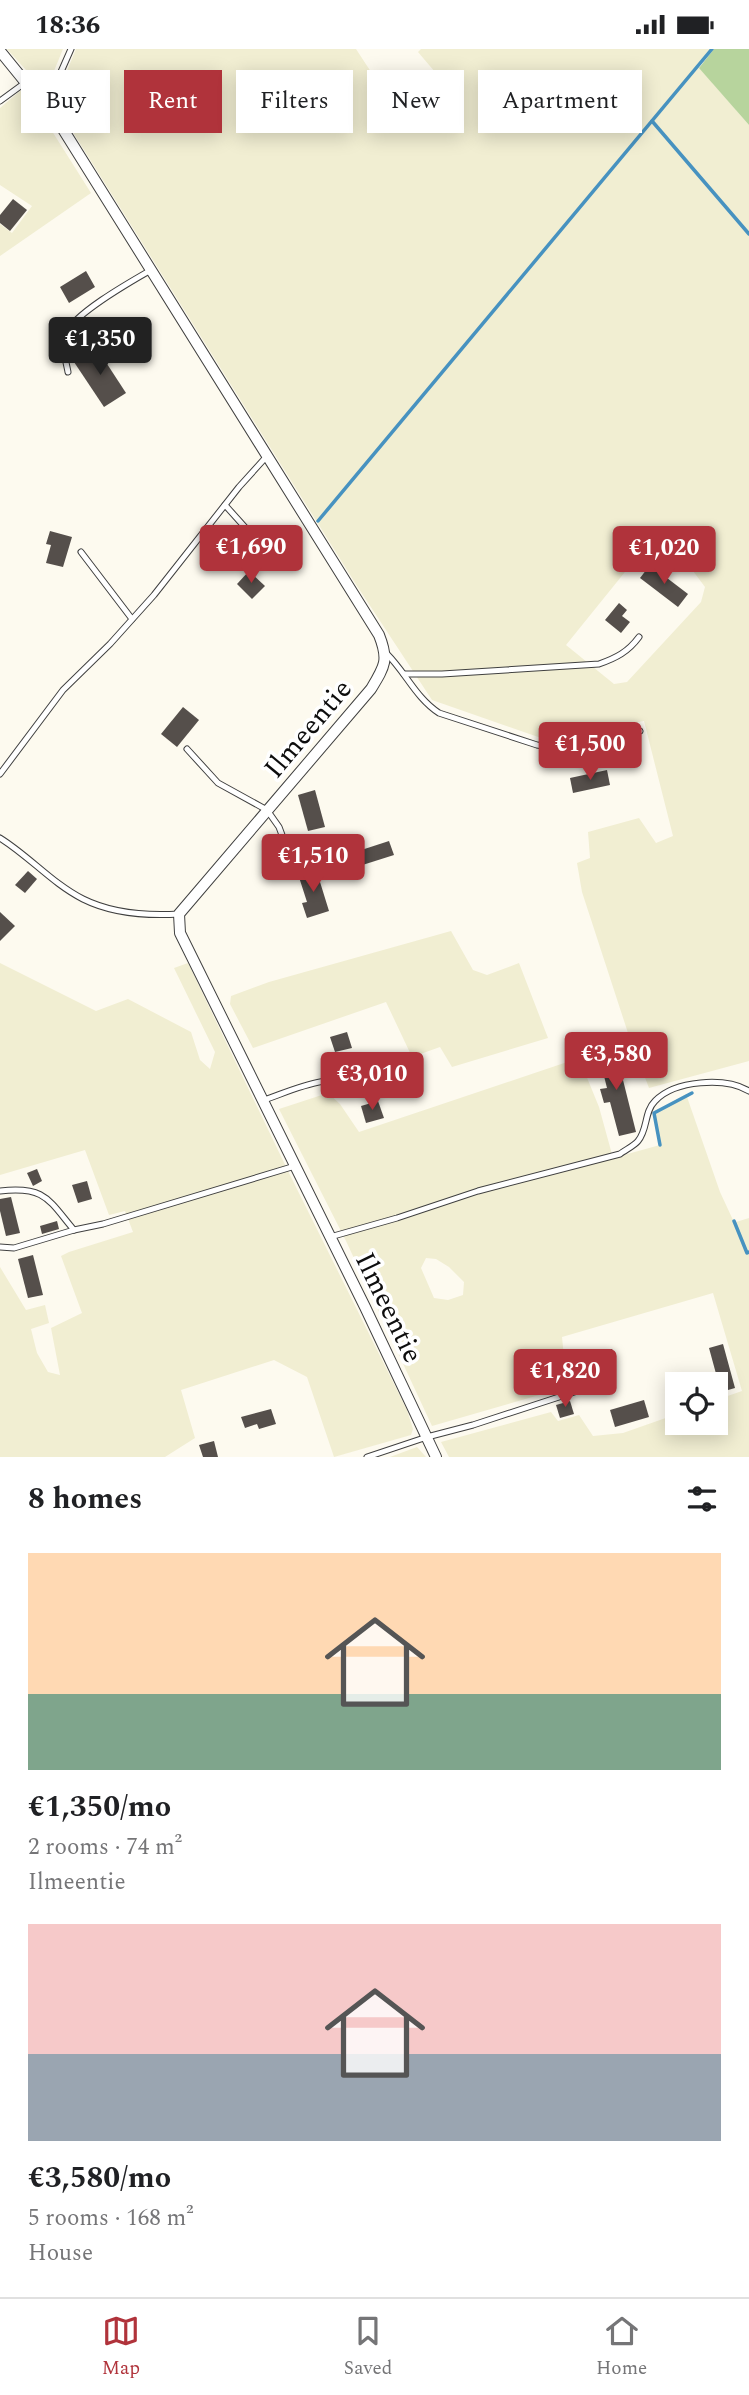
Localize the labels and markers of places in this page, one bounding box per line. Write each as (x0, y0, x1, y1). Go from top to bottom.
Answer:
pin: €1,350 (43, 317, 157, 377)
pin: €1,690 (194, 525, 308, 585)
pin: €1,020 (607, 526, 721, 586)
pin: €1,500 (533, 723, 647, 782)
pin: €1,510 (256, 835, 370, 894)
pin: €3,580 (559, 1033, 673, 1092)
pin: €3,010 (315, 1053, 429, 1112)
pin: €1,820 (508, 1349, 622, 1409)

